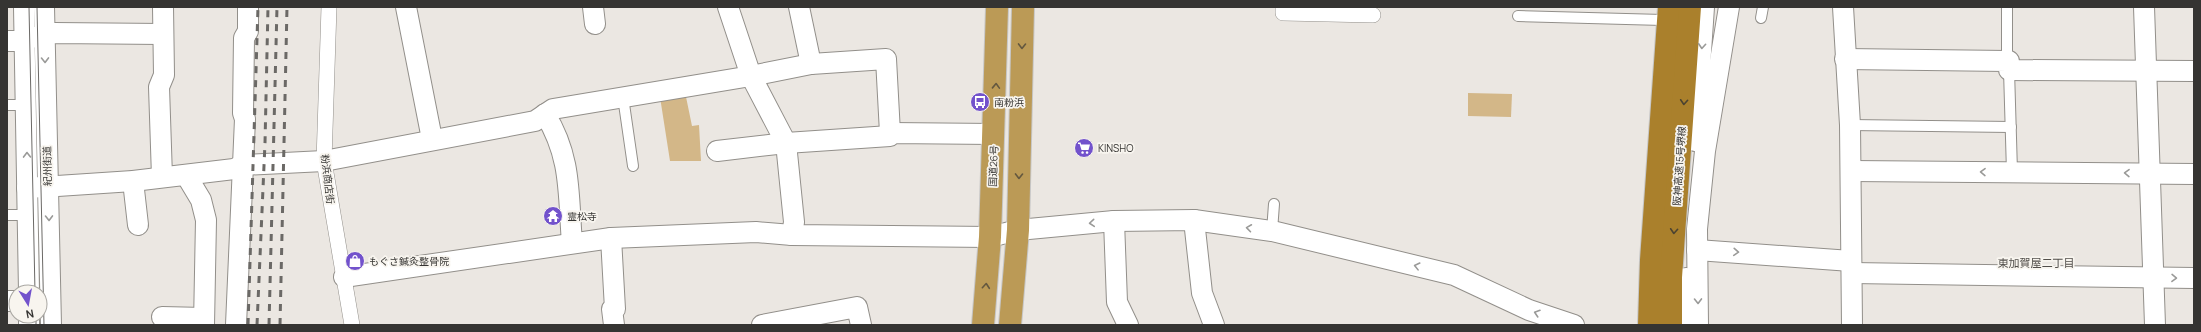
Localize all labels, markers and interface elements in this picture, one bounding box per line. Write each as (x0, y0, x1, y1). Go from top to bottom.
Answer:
one-way arrow (1018, 43, 1026, 49)
one-way arrow (1697, 43, 1706, 49)
one-way arrow (41, 57, 49, 63)
one-way arrow (991, 83, 1000, 89)
bus stop icon: 南粉浜 (969, 91, 991, 113)
place label: 南粉浜 (994, 95, 1024, 109)
one-way arrow (1679, 99, 1688, 105)
street label: 阪神高速15号堺線 (1669, 126, 1689, 206)
supermarket icon: KINSHO (1073, 137, 1095, 159)
place label: KINSHO (1098, 141, 1133, 155)
street label: 国道26号 (985, 145, 1001, 187)
street label: 紀州街道 (40, 146, 54, 186)
one-way arrow (23, 152, 31, 158)
street label: 粉浜商店街 (318, 153, 338, 205)
one-way arrow (1980, 168, 1986, 176)
one-way arrow (2124, 169, 2130, 177)
one-way arrow (1015, 173, 1023, 179)
temple icon: 霊松寺 (542, 205, 564, 227)
place label: 霊松寺 (567, 209, 597, 223)
one-way arrow (44, 215, 53, 221)
one-way arrow (1089, 219, 1095, 228)
one-way arrow (1246, 224, 1252, 233)
one-way arrow (1670, 228, 1679, 234)
one-way arrow (1733, 248, 1739, 257)
shop icon: もぐさ鍼灸整骨院 (344, 250, 366, 272)
place label: もぐさ鍼灸整骨院 (369, 254, 449, 268)
district label: 東加賀屋二丁目 (1998, 255, 2075, 270)
one-way arrow (1413, 262, 1420, 271)
one-way arrow (2171, 274, 2177, 282)
one-way arrow (982, 283, 991, 289)
north arrow (8, 284, 48, 324)
one-way arrow (1694, 298, 1702, 304)
text: N (25, 306, 35, 322)
one-way arrow (1534, 309, 1541, 318)

